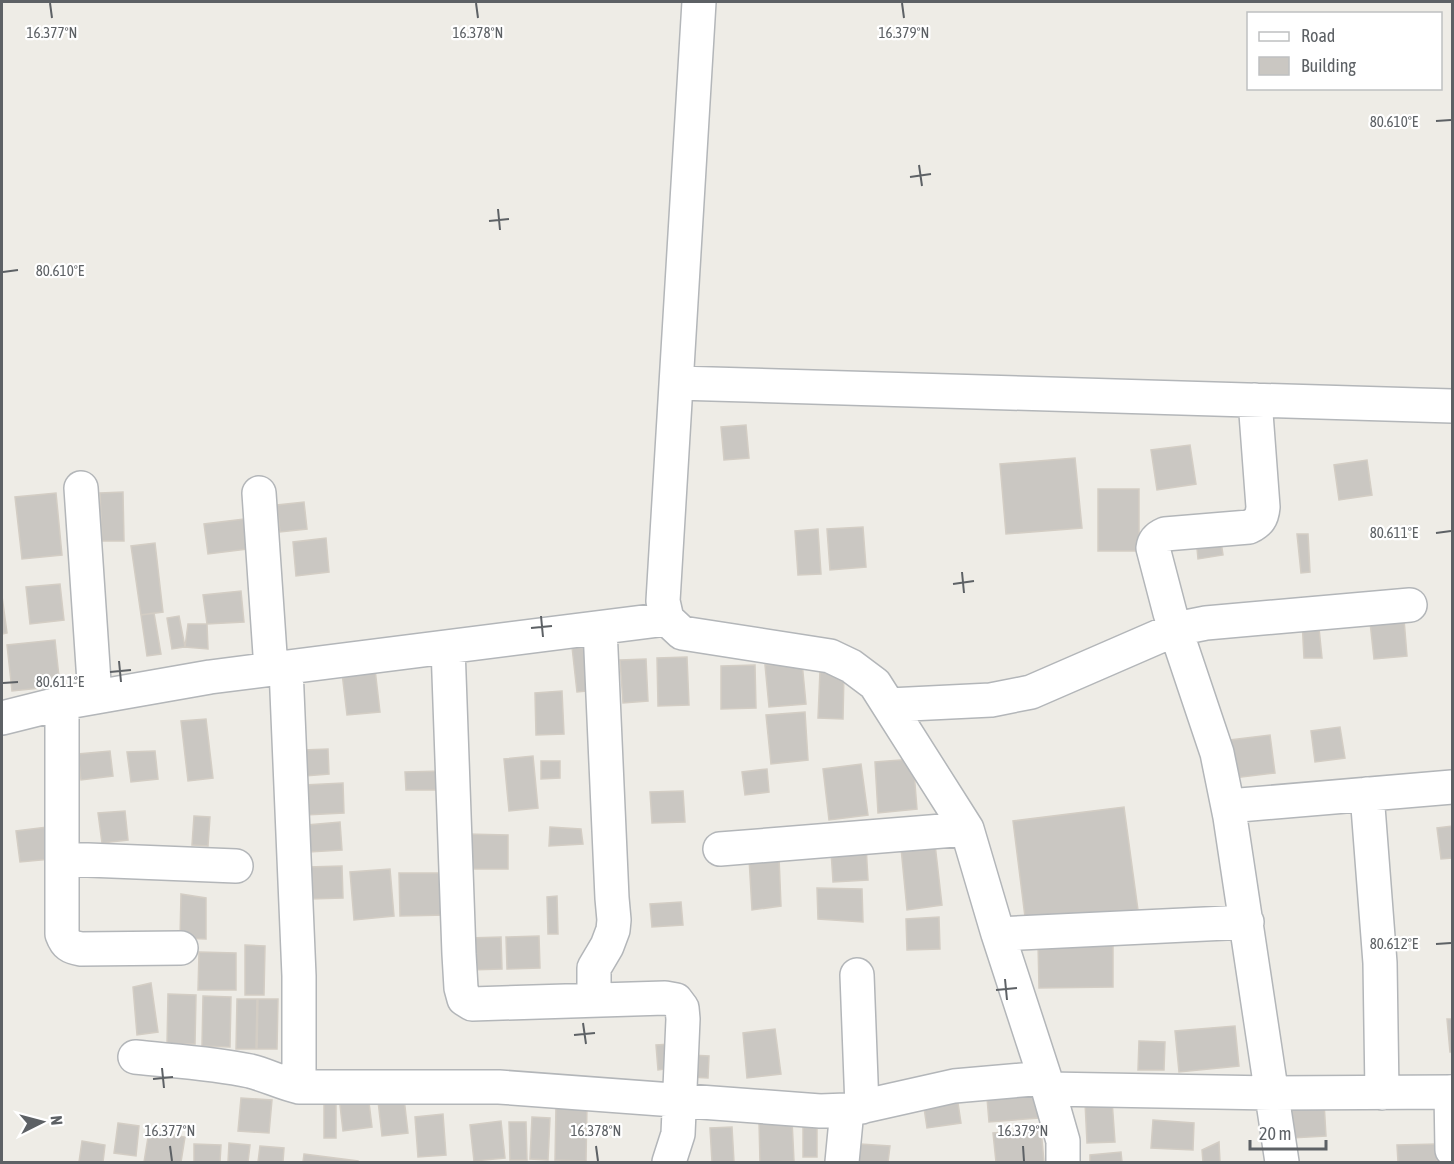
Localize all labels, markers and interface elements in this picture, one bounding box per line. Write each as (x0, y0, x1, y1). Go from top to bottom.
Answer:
legend (1247, 12, 1442, 90)
text: 16.377°N (27, 24, 77, 41)
text: 16.378°N (453, 24, 503, 41)
text: 16.379°N (879, 24, 929, 41)
text: Road (1301, 25, 1335, 46)
text: Building (1301, 55, 1356, 76)
text: 80.610°E (1370, 113, 1419, 130)
text: 80.610°E (36, 262, 85, 279)
text: 80.611°E (1370, 524, 1419, 541)
text: 80.611°E (36, 673, 85, 690)
text: 80.612°E (1370, 935, 1419, 952)
north arrow (12, 1092, 72, 1152)
scale bar (1250, 1113, 1326, 1151)
text: N (47, 1115, 66, 1126)
text: 16.377°N (145, 1122, 195, 1139)
text: 16.378°N (571, 1122, 621, 1139)
text: 16.379°N (998, 1122, 1048, 1139)
text: 20 m (1259, 1123, 1291, 1144)

